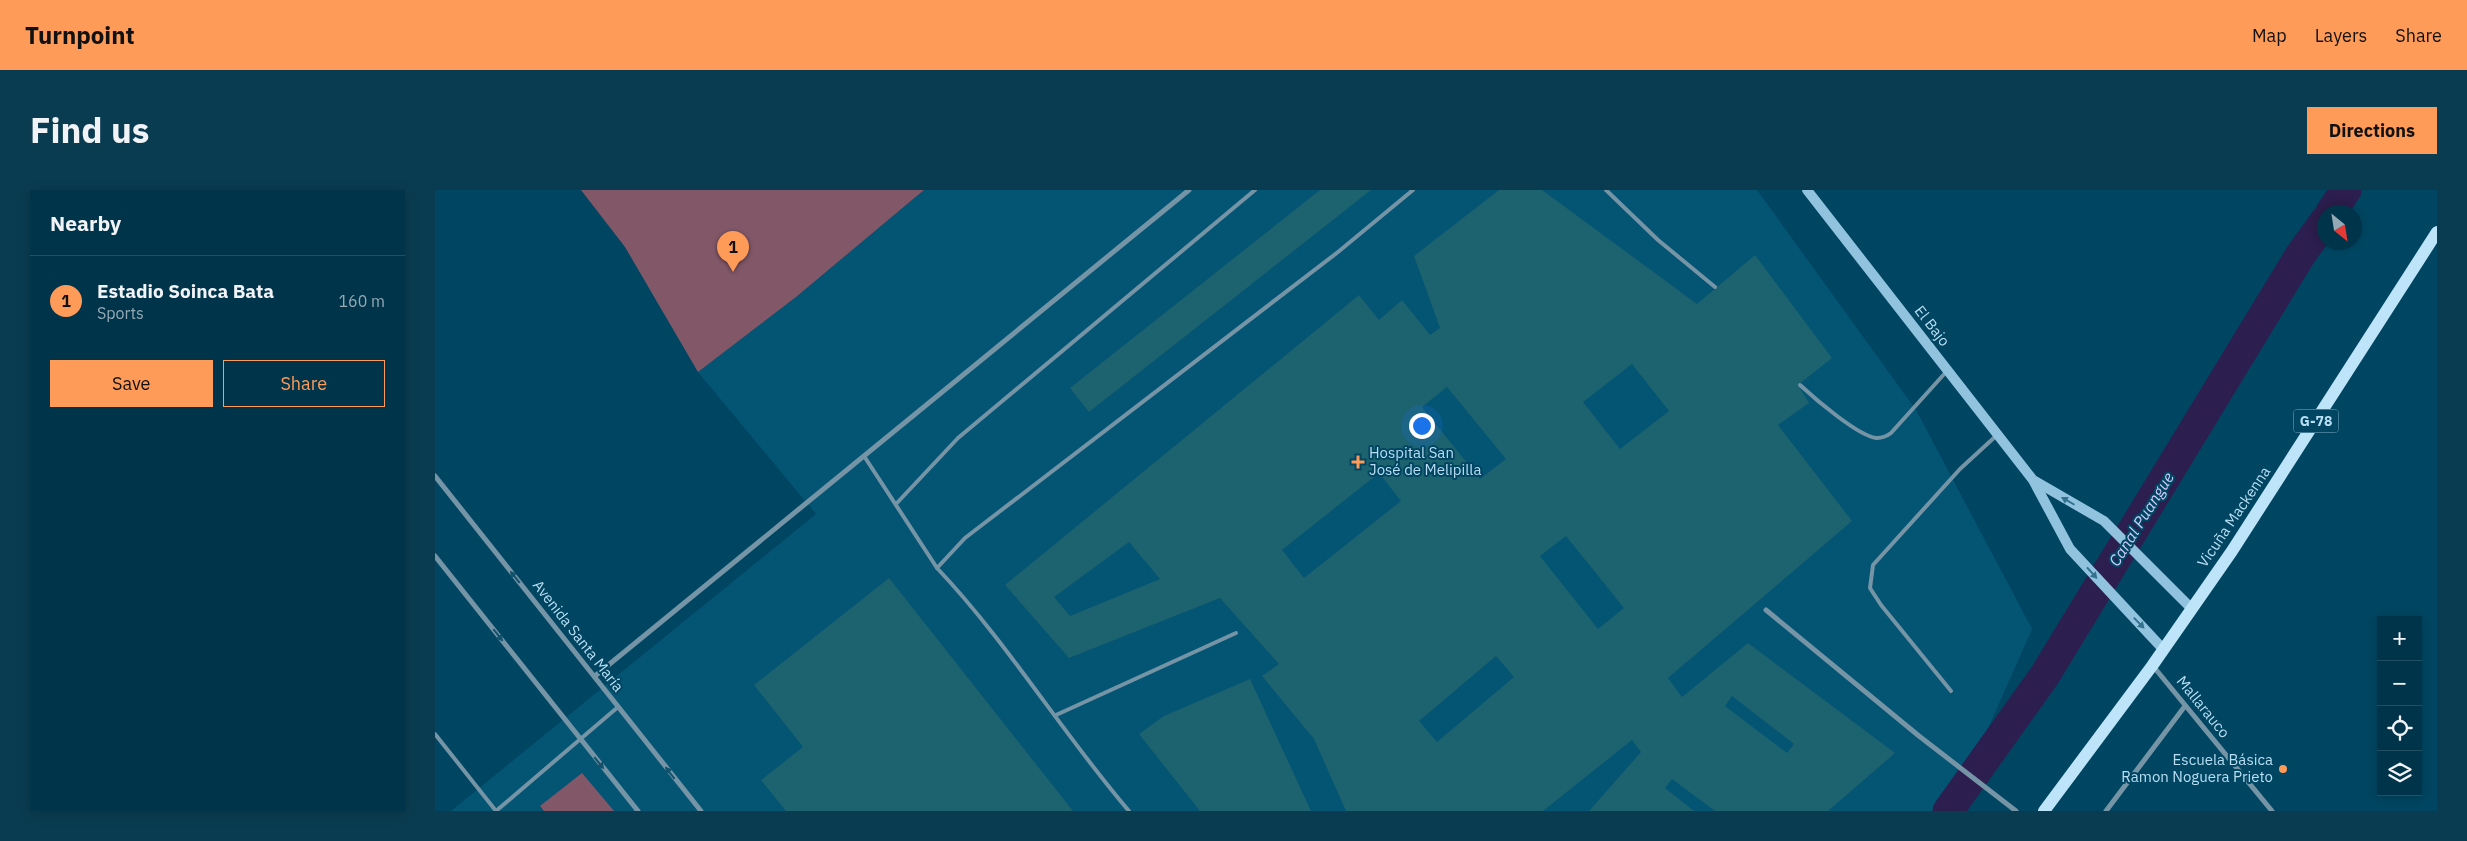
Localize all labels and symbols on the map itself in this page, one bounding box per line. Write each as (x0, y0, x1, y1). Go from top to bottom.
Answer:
north arrow (2317, 205, 2362, 250)
pin: 1 (717, 231, 749, 272)
street label: El Bajo (1911, 302, 1954, 350)
road number: G-78 (2293, 410, 2339, 432)
your location (1409, 413, 1435, 439)
place label: Hospital San José de Melipilla (1369, 443, 1481, 479)
marker: Hospital San José de Melipilla (1351, 455, 1365, 469)
street label: Vicuña Mackenna (2193, 463, 2274, 571)
water label: Canal Puangue (2104, 468, 2178, 570)
one-way arrow (2062, 496, 2075, 505)
one-way arrow (2086, 567, 2098, 579)
one-way arrow (510, 571, 521, 584)
street label: Avenida Santa María (529, 576, 628, 695)
one-way arrow (2132, 617, 2144, 629)
one-way arrow (492, 628, 503, 641)
street label: Mallarauco (2173, 672, 2234, 741)
place label: Escuela Básica Ramon Noguera Prieto (2121, 750, 2273, 786)
one-way arrow (593, 756, 604, 769)
marker: Escuela Básica Ramon Noguera Prieto (2277, 763, 2289, 775)
one-way arrow (665, 767, 676, 780)

